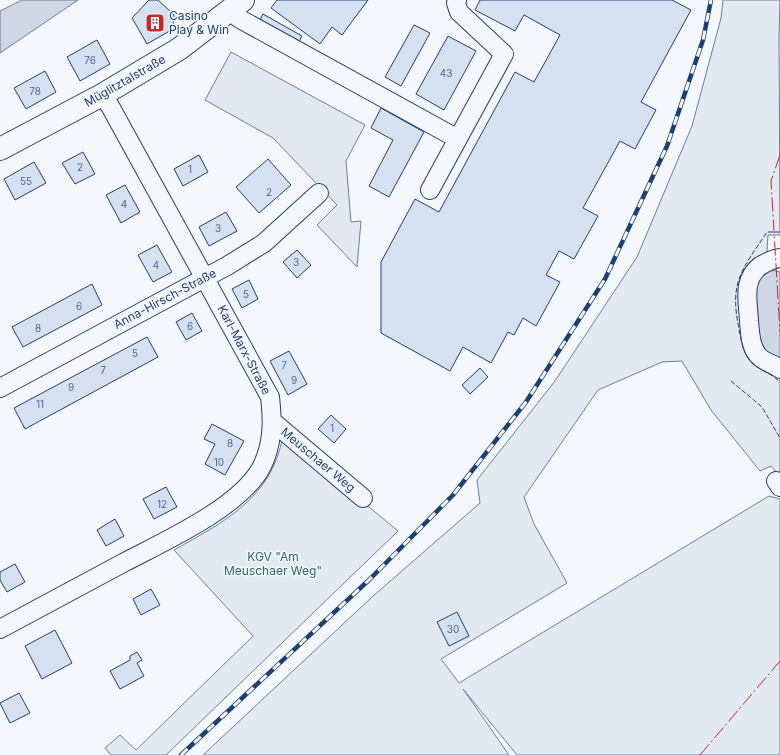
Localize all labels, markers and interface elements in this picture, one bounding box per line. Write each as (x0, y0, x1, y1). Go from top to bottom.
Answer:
place label: Casino Play & Win (169, 8, 229, 37)
building icon: Casino Play & Win (144, 12, 166, 34)
street label: Müglitztalstraße (82, 51, 168, 110)
house number: 76 (84, 54, 96, 66)
house number: 43 (440, 67, 452, 79)
house number: 78 (29, 85, 41, 97)
house number: 2 (77, 161, 83, 173)
house number: 1 (188, 163, 192, 175)
house number: 55 (20, 175, 32, 187)
house number: 2 (266, 186, 272, 198)
house number: 4 (121, 198, 127, 210)
house number: 3 (215, 222, 221, 234)
house number: 3 (293, 256, 299, 268)
house number: 4 (153, 259, 159, 271)
street label: Anna-Hirsch-Straße (111, 265, 219, 332)
house number: 5 (243, 288, 249, 300)
house number: 6 (76, 300, 82, 312)
street label: Karl-Marx-Straße (215, 302, 274, 397)
house number: 6 (187, 320, 193, 332)
house number: 8 (35, 322, 41, 334)
house number: 5 (132, 347, 138, 359)
house number: 7 (281, 359, 287, 371)
house number: 7 (100, 364, 106, 376)
house number: 9 (291, 374, 297, 386)
house number: 9 (68, 381, 74, 393)
house number: 11 (36, 398, 44, 410)
house number: 1 (330, 422, 334, 434)
street label: Meuschaer Weg (278, 424, 359, 495)
house number: 8 (227, 437, 233, 449)
house number: 10 (214, 456, 224, 468)
house number: 12 (157, 498, 167, 510)
park label: KGV "Am Meuschaer Weg" (224, 549, 322, 578)
house number: 30 (447, 623, 459, 635)

